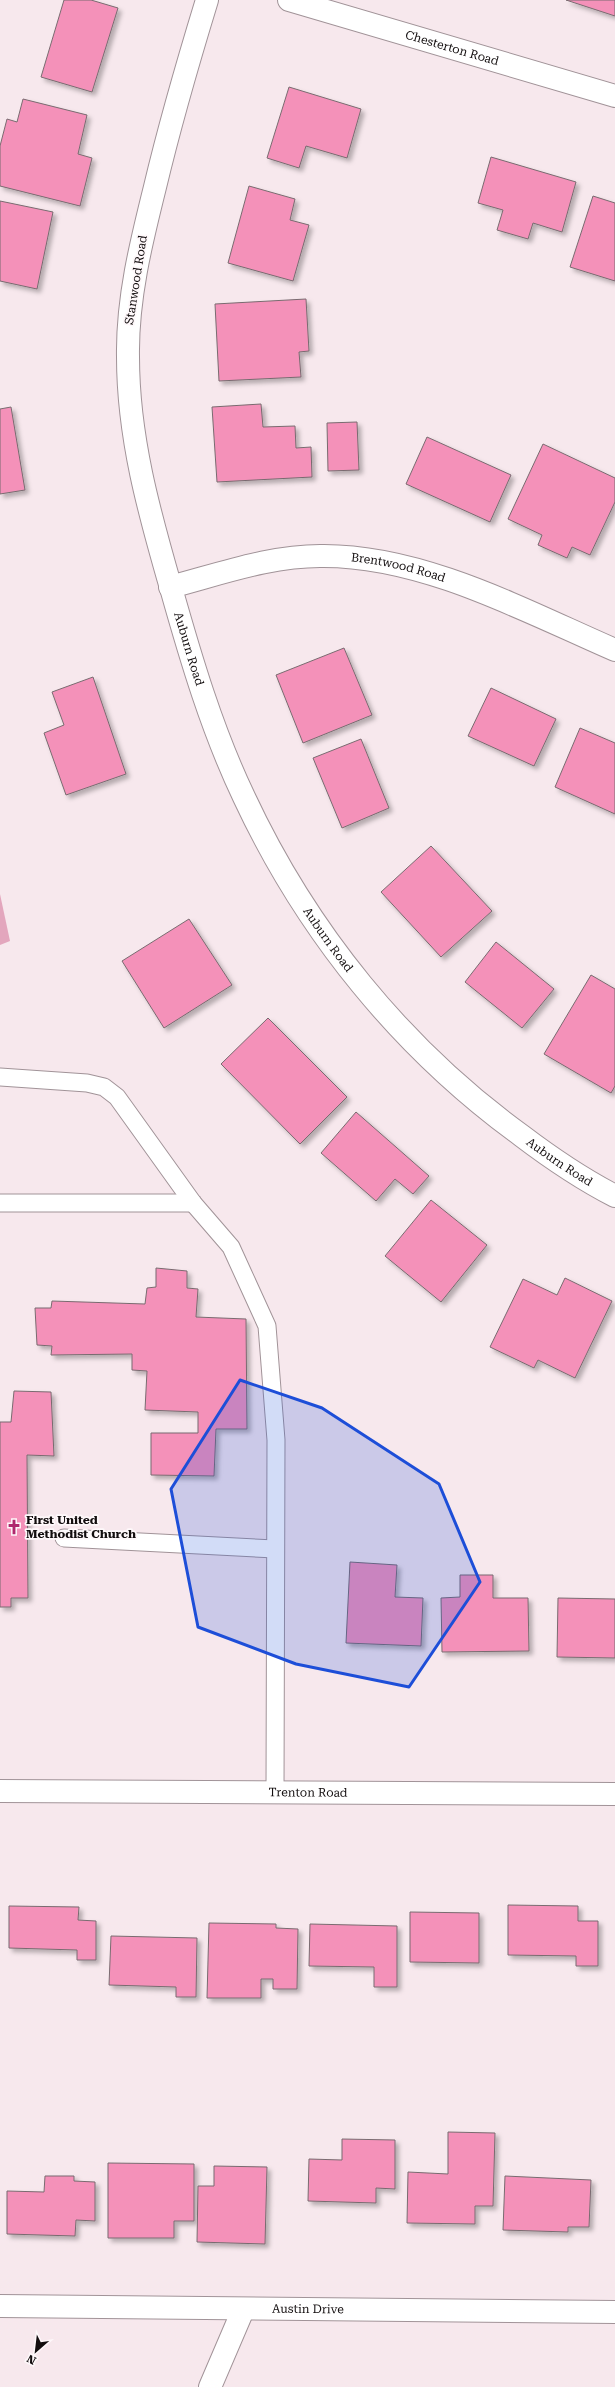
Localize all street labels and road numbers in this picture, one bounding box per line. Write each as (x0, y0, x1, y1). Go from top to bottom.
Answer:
street label: Chesterton Road (404, 28, 501, 68)
street label: Stanwood Road (122, 234, 150, 326)
street label: Brentwood Road (350, 550, 447, 585)
street label: Auburn Road (171, 610, 207, 688)
street label: Auburn Road (300, 905, 356, 975)
street label: Auburn Road (524, 1135, 595, 1189)
street label: Trenton Road (268, 1785, 348, 1800)
street label: Austin Drive (272, 2302, 344, 2316)

